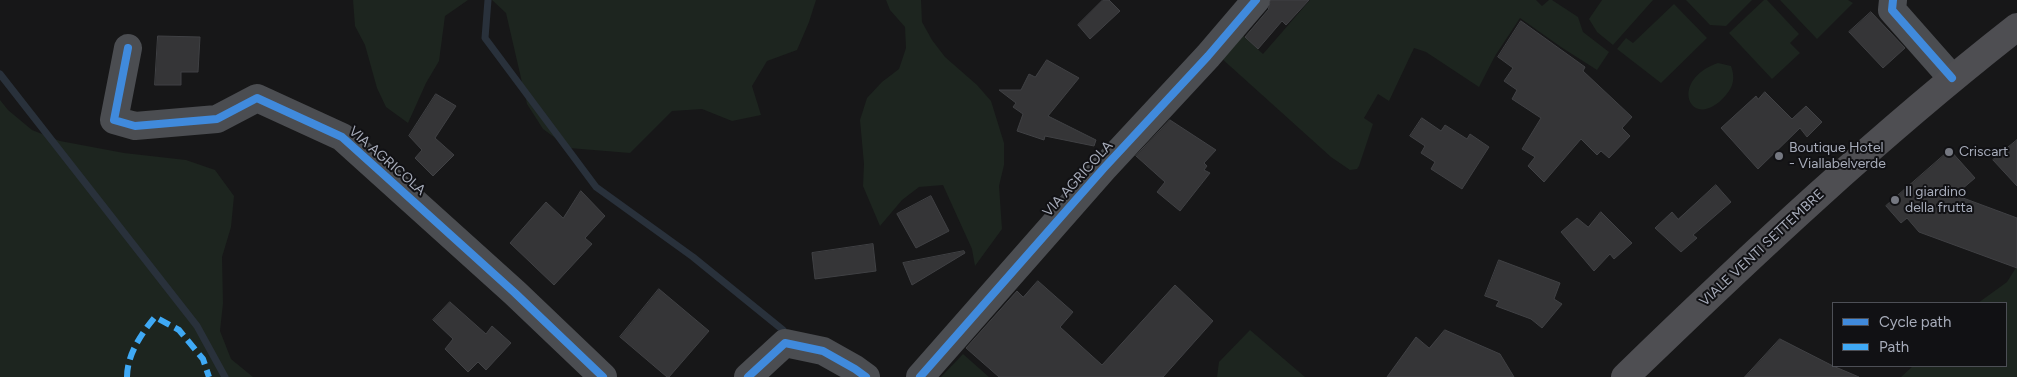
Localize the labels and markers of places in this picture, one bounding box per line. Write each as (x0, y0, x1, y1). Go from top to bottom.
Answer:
place label: Boutique Hotel - Viallabelverde (1789, 140, 1886, 172)
place label: Criscart (1959, 144, 2008, 160)
marker: Criscart (1943, 146, 1955, 158)
marker: Boutique Hotel - Viallabelverde (1773, 150, 1785, 162)
place label: Il giardino della frutta (1905, 184, 1973, 216)
marker: Il giardino della frutta (1889, 194, 1901, 206)

